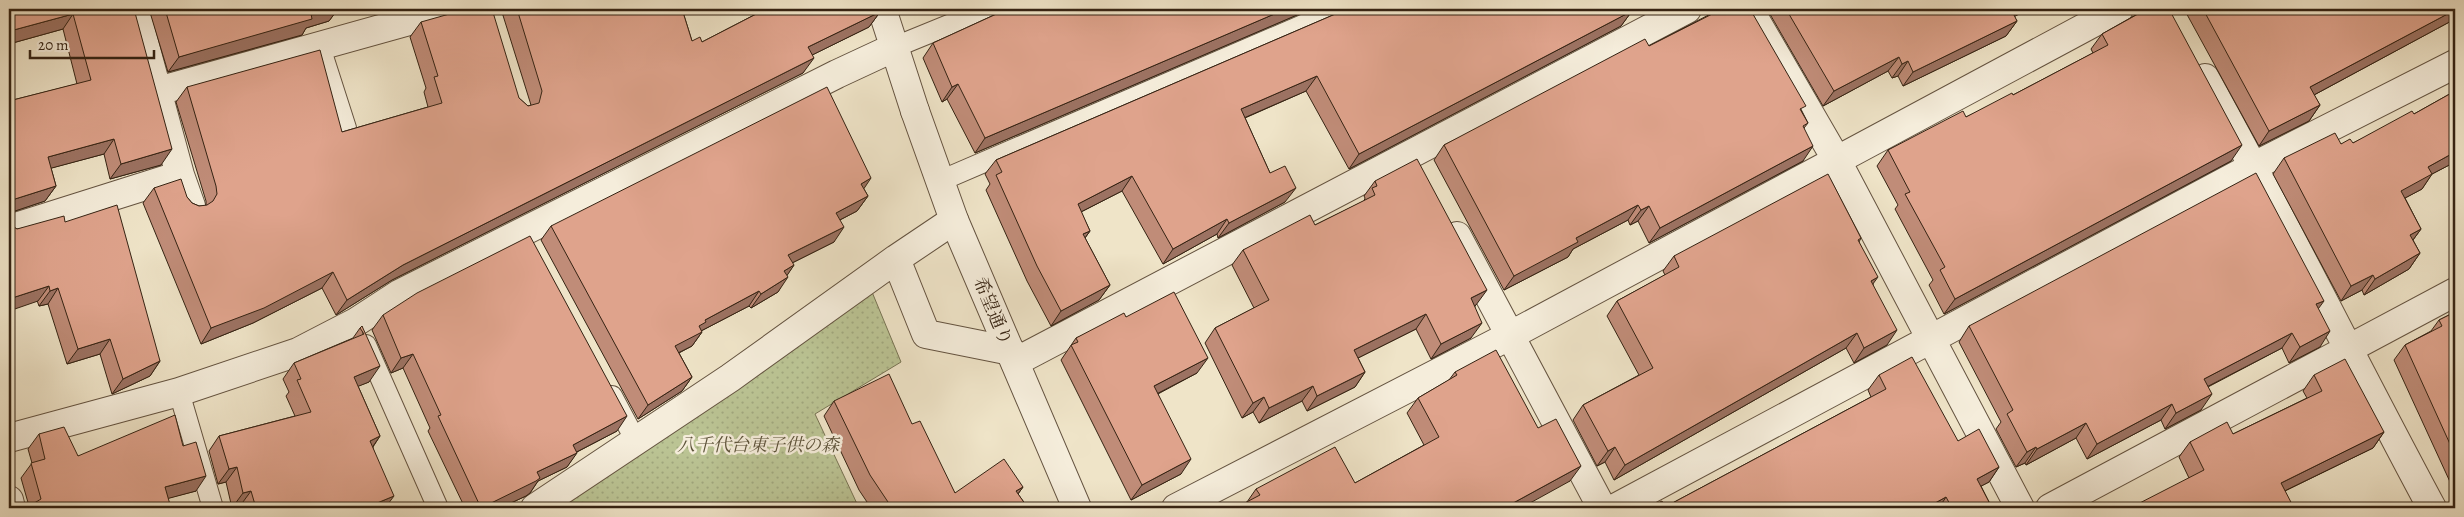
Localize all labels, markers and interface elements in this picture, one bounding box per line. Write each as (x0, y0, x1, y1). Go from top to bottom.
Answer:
scale bar (30, 28, 154, 60)
text: 20 m (38, 35, 69, 55)
street label: 希望通り (968, 273, 1018, 349)
park label: 八千代台東子供の森 (677, 433, 841, 457)

